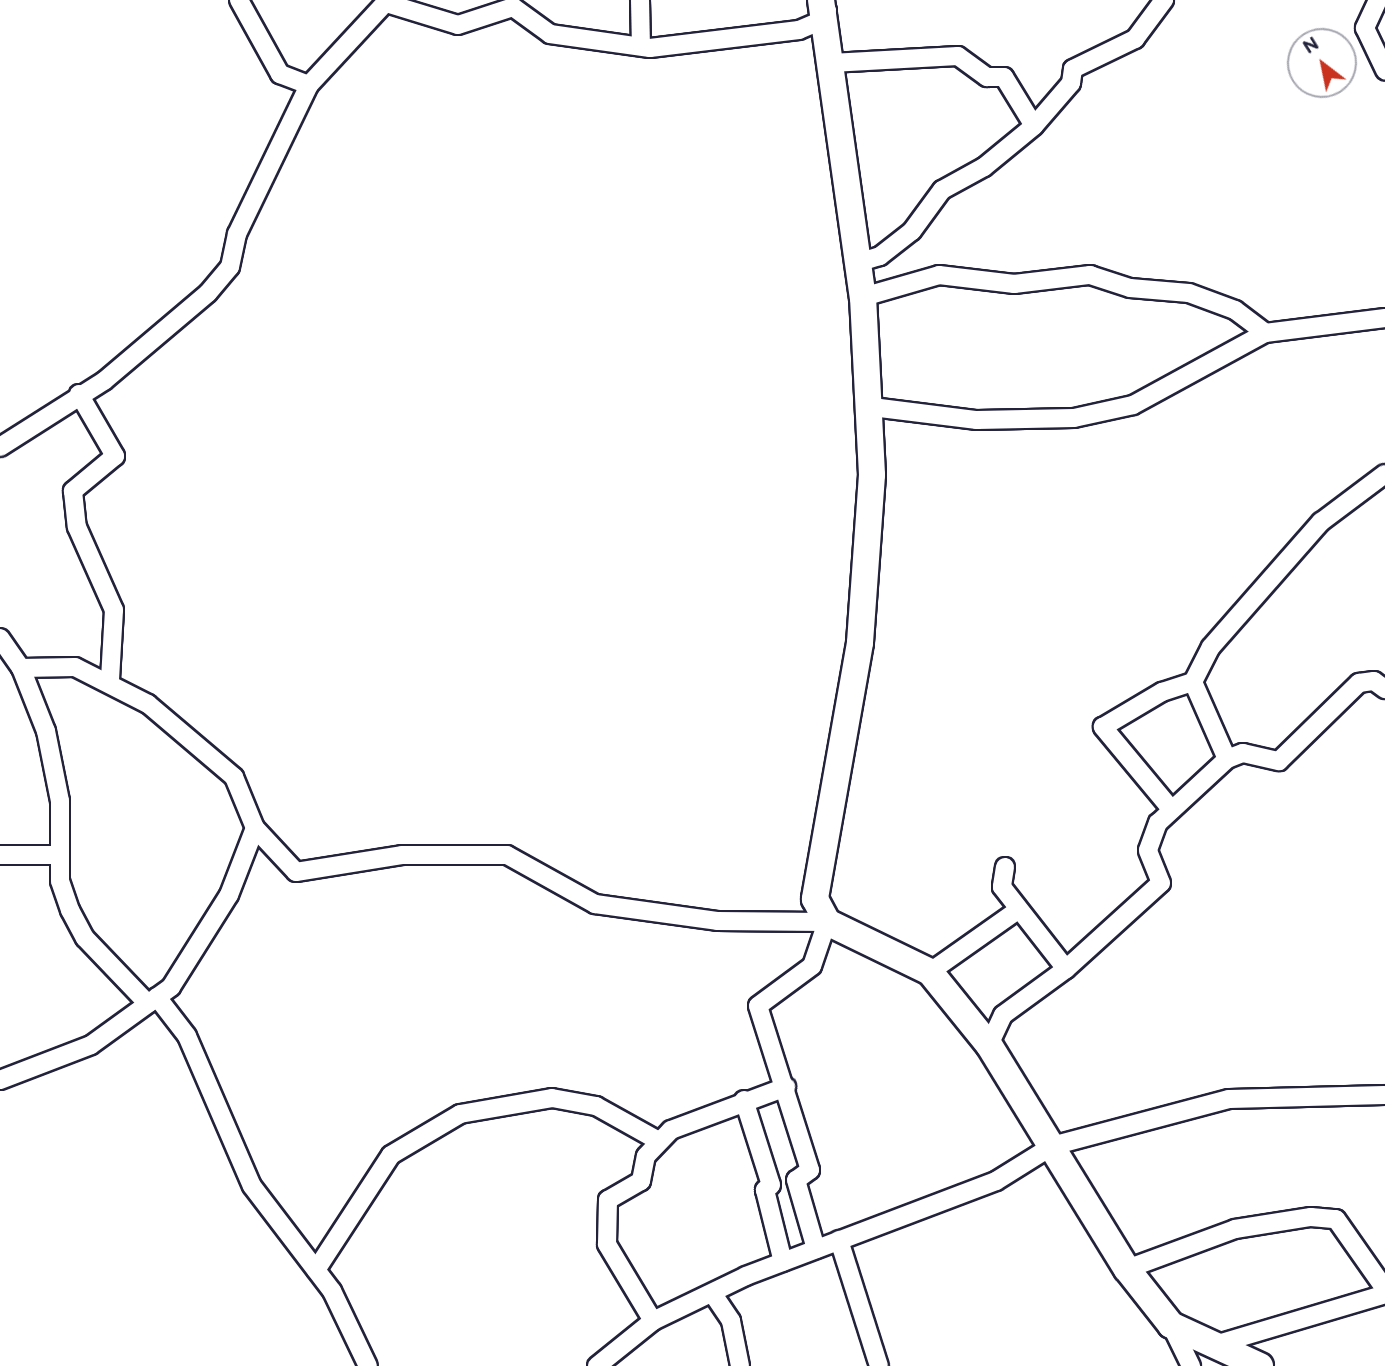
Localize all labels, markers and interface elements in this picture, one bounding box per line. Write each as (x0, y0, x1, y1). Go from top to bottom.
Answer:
north arrow (1287, 28, 1357, 98)
text: N (1300, 33, 1324, 60)

